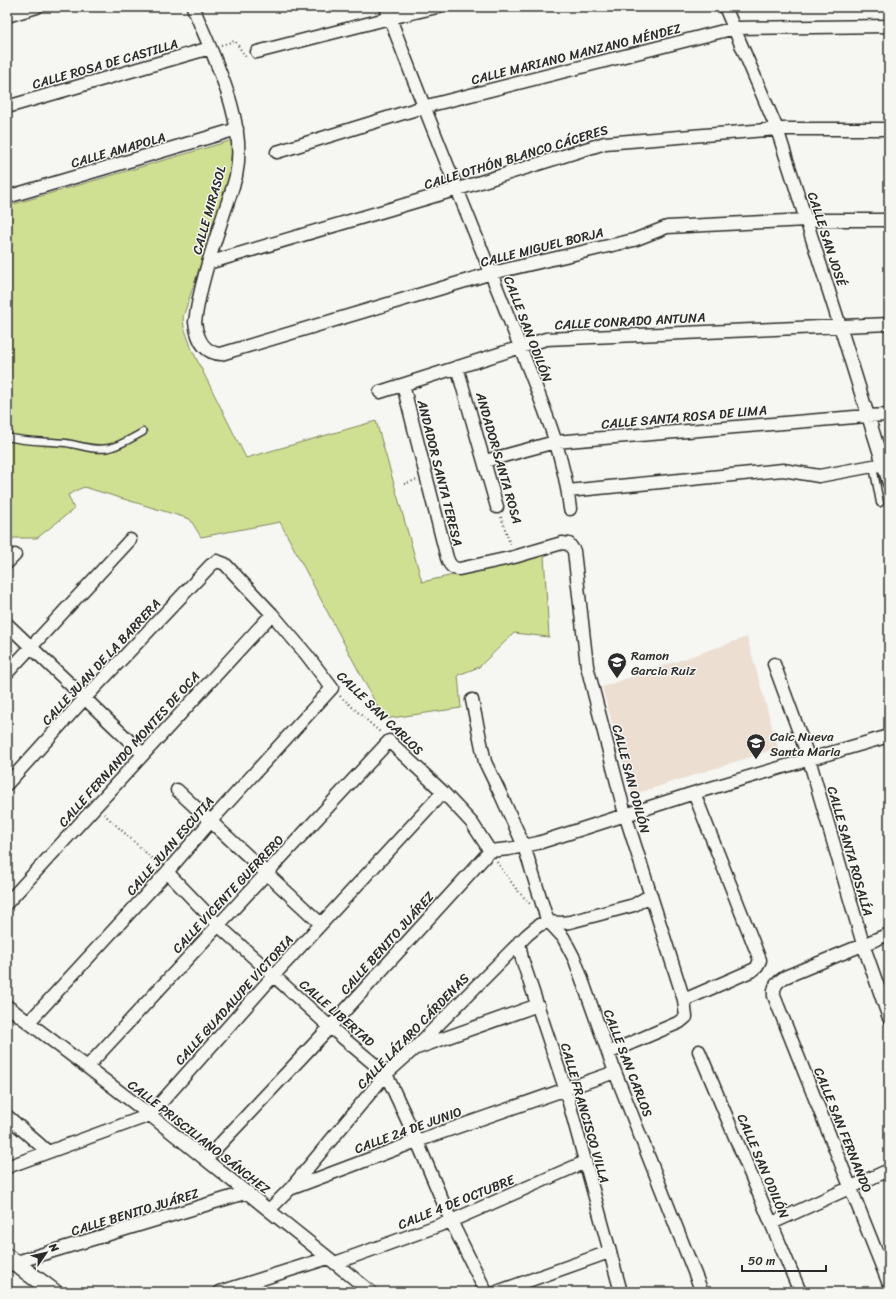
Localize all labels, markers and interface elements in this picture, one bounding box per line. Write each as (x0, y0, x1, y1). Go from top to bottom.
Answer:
street label: CALLE MARIANO MANZANO MÉNDEZ (469, 17, 684, 91)
street label: CALLE ROSA DE CASTILLA (29, 32, 181, 96)
street label: CALLE OTHÓN BLANCO CÁCERES (421, 118, 611, 196)
street label: CALLE AMAPOLA (68, 126, 168, 174)
street label: CALLE MIRASOL (185, 163, 233, 257)
street label: CALLE SAN JOSÉ (801, 189, 853, 290)
street label: CALLE MIGUEL BORJA (478, 221, 606, 273)
street label: CALLE SAN ODILÓN (497, 273, 559, 385)
street label: CALLE CONRADO ANTUNA (554, 306, 706, 336)
street label: ANDADOR SANTA ROSA (469, 388, 529, 527)
street label: ANDADOR SANTA TERESA (410, 396, 469, 549)
street label: CALLE SANTA ROSA DE LIMA (600, 398, 768, 436)
street label: CALLE JUAN DE LA BARRERA (36, 593, 166, 731)
place label: Ramon Garcia Ruiz (631, 644, 696, 682)
school or university icon: Ramon Garcia Ruiz (606, 651, 628, 679)
street label: CALLE SAN CARLOS (331, 665, 429, 761)
street label: CALLE FERNANDO MONTES DE OCA (52, 666, 206, 832)
street label: CALLE SAN ODILÓN (605, 722, 657, 836)
place label: Caic Nueva Santa Maria (770, 725, 841, 763)
school or university icon: Caic Nueva Santa Maria (745, 732, 767, 760)
street label: CALLE SANTA ROSALÍA (820, 783, 880, 919)
street label: CALLE JUAN ESCUTIA (120, 791, 220, 901)
street label: CALLE VICENTE GUERRERO (166, 829, 290, 959)
street label: CALLE BENITO JUÁREZ (334, 886, 440, 1000)
street label: CALLE GUADALUPE VICTORIA (169, 929, 299, 1071)
street label: CALLE LÁZARO CÁRDENAS (351, 967, 475, 1095)
street label: CALLE LIBERTAD (294, 973, 380, 1053)
street label: CALLE SAN CARLOS (597, 1006, 659, 1120)
street label: CALLE FRANCISCO VILLA (554, 1040, 616, 1186)
street label: CALLE SAN FERNANDO (807, 1064, 879, 1196)
street label: CALLE PRISCILIANO SÁNCHEZ (123, 1074, 276, 1201)
street label: CALLE 24 DE JUNIO (351, 1100, 465, 1160)
street label: CALLE SAN ODILÓN (731, 1110, 795, 1222)
street label: CALLE 4 DE OCTUBRE (394, 1168, 518, 1236)
street label: CALLE BENITO JUÁREZ (68, 1181, 202, 1242)
north arrow (26, 1233, 66, 1273)
text: N (43, 1238, 64, 1256)
scale bar (742, 1247, 826, 1273)
text: 50 m (748, 1250, 775, 1272)

